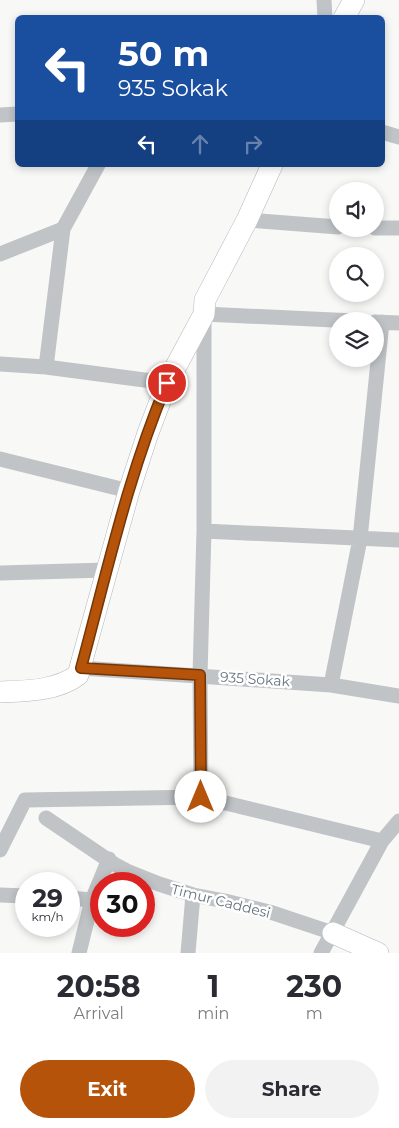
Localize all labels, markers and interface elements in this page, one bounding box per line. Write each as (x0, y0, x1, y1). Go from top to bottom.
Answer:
text: 50 m (118, 32, 209, 75)
icon: left (35, 35, 100, 100)
text: 935 Sokak (118, 75, 228, 102)
icon: left (133, 130, 161, 158)
icon: ahead (186, 130, 214, 158)
icon: right (239, 130, 267, 158)
map controls (329, 182, 384, 367)
button: sound (329, 182, 384, 237)
button: search (329, 247, 384, 302)
button: layers (329, 312, 384, 367)
pin (146, 362, 188, 404)
icon: arrive (153, 369, 181, 397)
street label: 935 Sokak (219, 668, 291, 690)
position arrow (174, 770, 226, 822)
speed limit sign: 30 (90, 872, 155, 937)
street label: Timur Caddesi (170, 880, 272, 922)
text: 29 (32, 883, 63, 913)
text: km/h (31, 909, 64, 924)
text: 20:58 (57, 968, 140, 1005)
text: 1 (207, 968, 219, 1005)
text: 230 (286, 968, 342, 1005)
text: Arrival (73, 1004, 124, 1023)
text: min (197, 1004, 229, 1023)
text: m (306, 1004, 323, 1023)
button: Exit (20, 1060, 195, 1118)
button: Share (205, 1060, 379, 1118)

